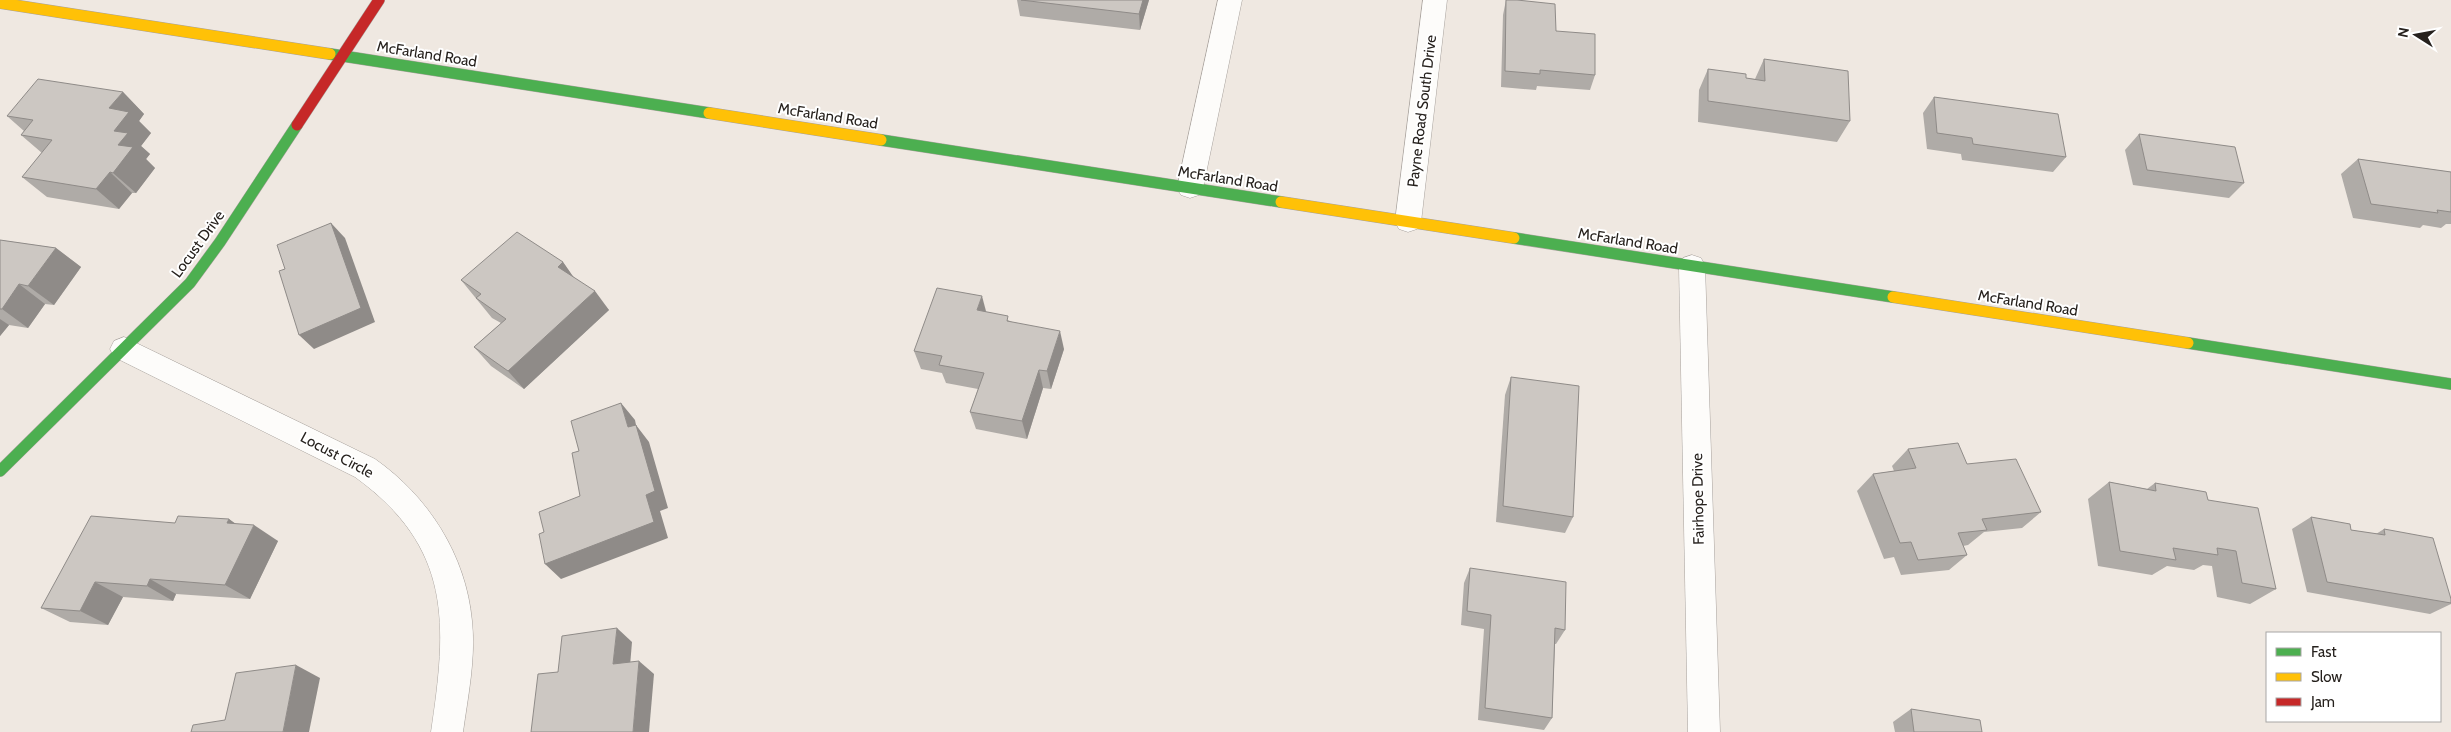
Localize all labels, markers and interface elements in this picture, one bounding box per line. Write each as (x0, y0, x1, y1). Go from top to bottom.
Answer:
north arrow (2391, 10, 2441, 60)
text: N (2393, 26, 2413, 39)
street label: Payne Road South Drive (1404, 34, 1440, 188)
street label: McFarland Road (376, 37, 478, 71)
street label: McFarland Road (777, 99, 879, 133)
street label: McFarland Road (1177, 162, 1279, 196)
street label: Locust Drive (168, 207, 229, 281)
street label: McFarland Road (1577, 224, 1679, 258)
street label: McFarland Road (1977, 286, 2079, 320)
street label: Locust Circle (297, 428, 377, 482)
street label: Fairhope Drive (1688, 453, 1708, 545)
legend (2266, 632, 2441, 722)
text: Fast (2311, 643, 2336, 661)
text: Slow (2311, 668, 2342, 686)
text: Jam (2310, 693, 2335, 711)

